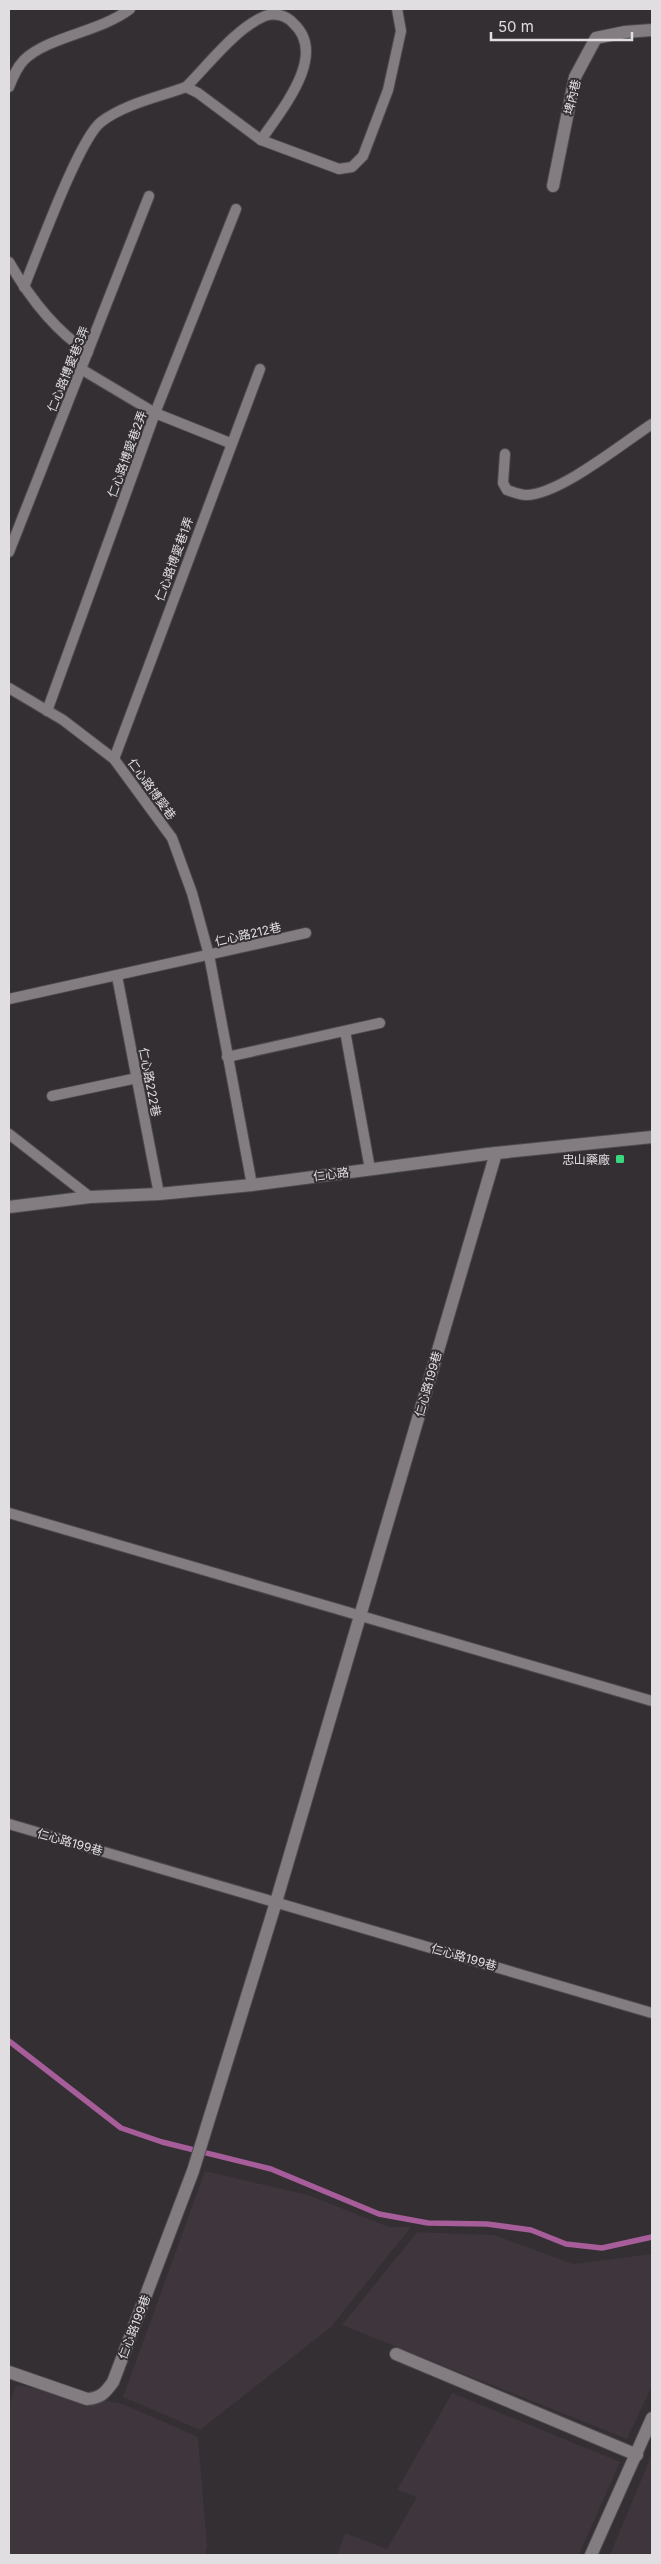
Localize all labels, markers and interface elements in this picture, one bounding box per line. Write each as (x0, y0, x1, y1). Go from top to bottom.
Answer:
scale bar (491, 10, 632, 42)
text: 50 m (498, 17, 534, 36)
street label: 埤內巷 (561, 78, 583, 116)
street label: 仁心路博愛巷3弄 (44, 324, 92, 414)
street label: 仁心路博愛巷2弄 (104, 409, 150, 499)
street label: 仁心路博愛巷1弄 (152, 515, 196, 603)
street label: 仁心路博愛巷 (125, 755, 179, 823)
street label: 仁心路212巷 (213, 919, 283, 949)
street label: 仁心路222巷 (136, 1046, 164, 1118)
place label: 忠山藥廠 (562, 1152, 610, 1167)
marker: 忠山藥廠 (614, 1153, 626, 1165)
street label: 仁心路 (312, 1164, 350, 1184)
street label: 仁心路199巷 (411, 1349, 445, 1419)
street label: 仁心路199巷 (35, 1825, 105, 1859)
street label: 仁心路199巷 (429, 1940, 499, 1974)
street label: 仁心路199巷 (115, 2293, 153, 2361)

